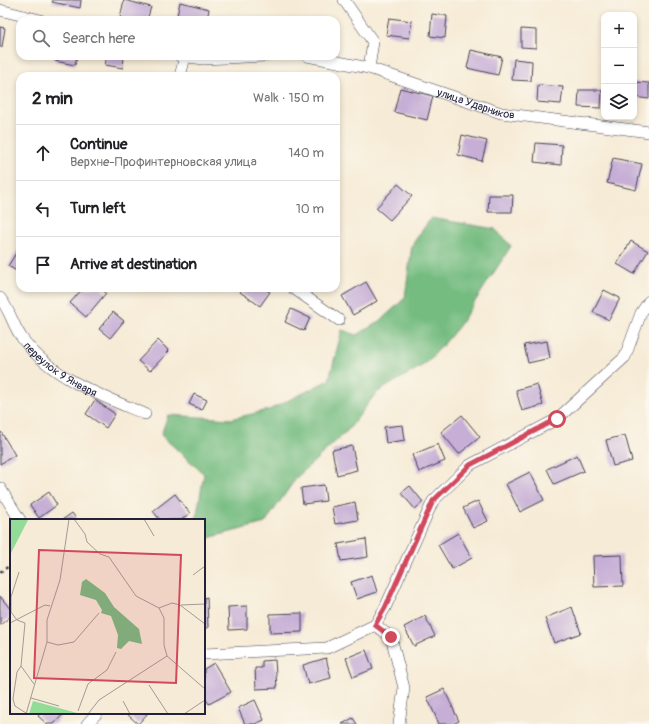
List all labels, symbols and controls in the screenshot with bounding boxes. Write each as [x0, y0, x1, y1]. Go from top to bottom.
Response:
map controls [601, 12, 637, 120]
button: + [601, 12, 637, 48]
search box [16, 16, 340, 60]
icon: search [30, 27, 52, 49]
text: Search here [62, 29, 135, 48]
button: − [601, 48, 637, 84]
button: layers [601, 84, 637, 120]
street label: улица Ударников [435, 85, 516, 121]
text: 2 min [32, 88, 73, 109]
text: Walk · 150 m [253, 90, 324, 106]
text: Continue [70, 135, 128, 154]
icon: ahead [32, 142, 54, 164]
text: 140 m [288, 145, 324, 161]
text: Верхне-Профинтерновская улица [70, 154, 257, 170]
icon: left [32, 198, 54, 220]
text: Turn left [70, 199, 126, 218]
text: 10 m [296, 201, 324, 217]
icon: arrive [32, 254, 54, 276]
text: Arrive at destination [70, 255, 197, 274]
street label: переулок 9 Января [21, 339, 99, 399]
route start [548, 410, 566, 428]
inset map [10, 519, 205, 714]
route end [382, 628, 400, 646]

